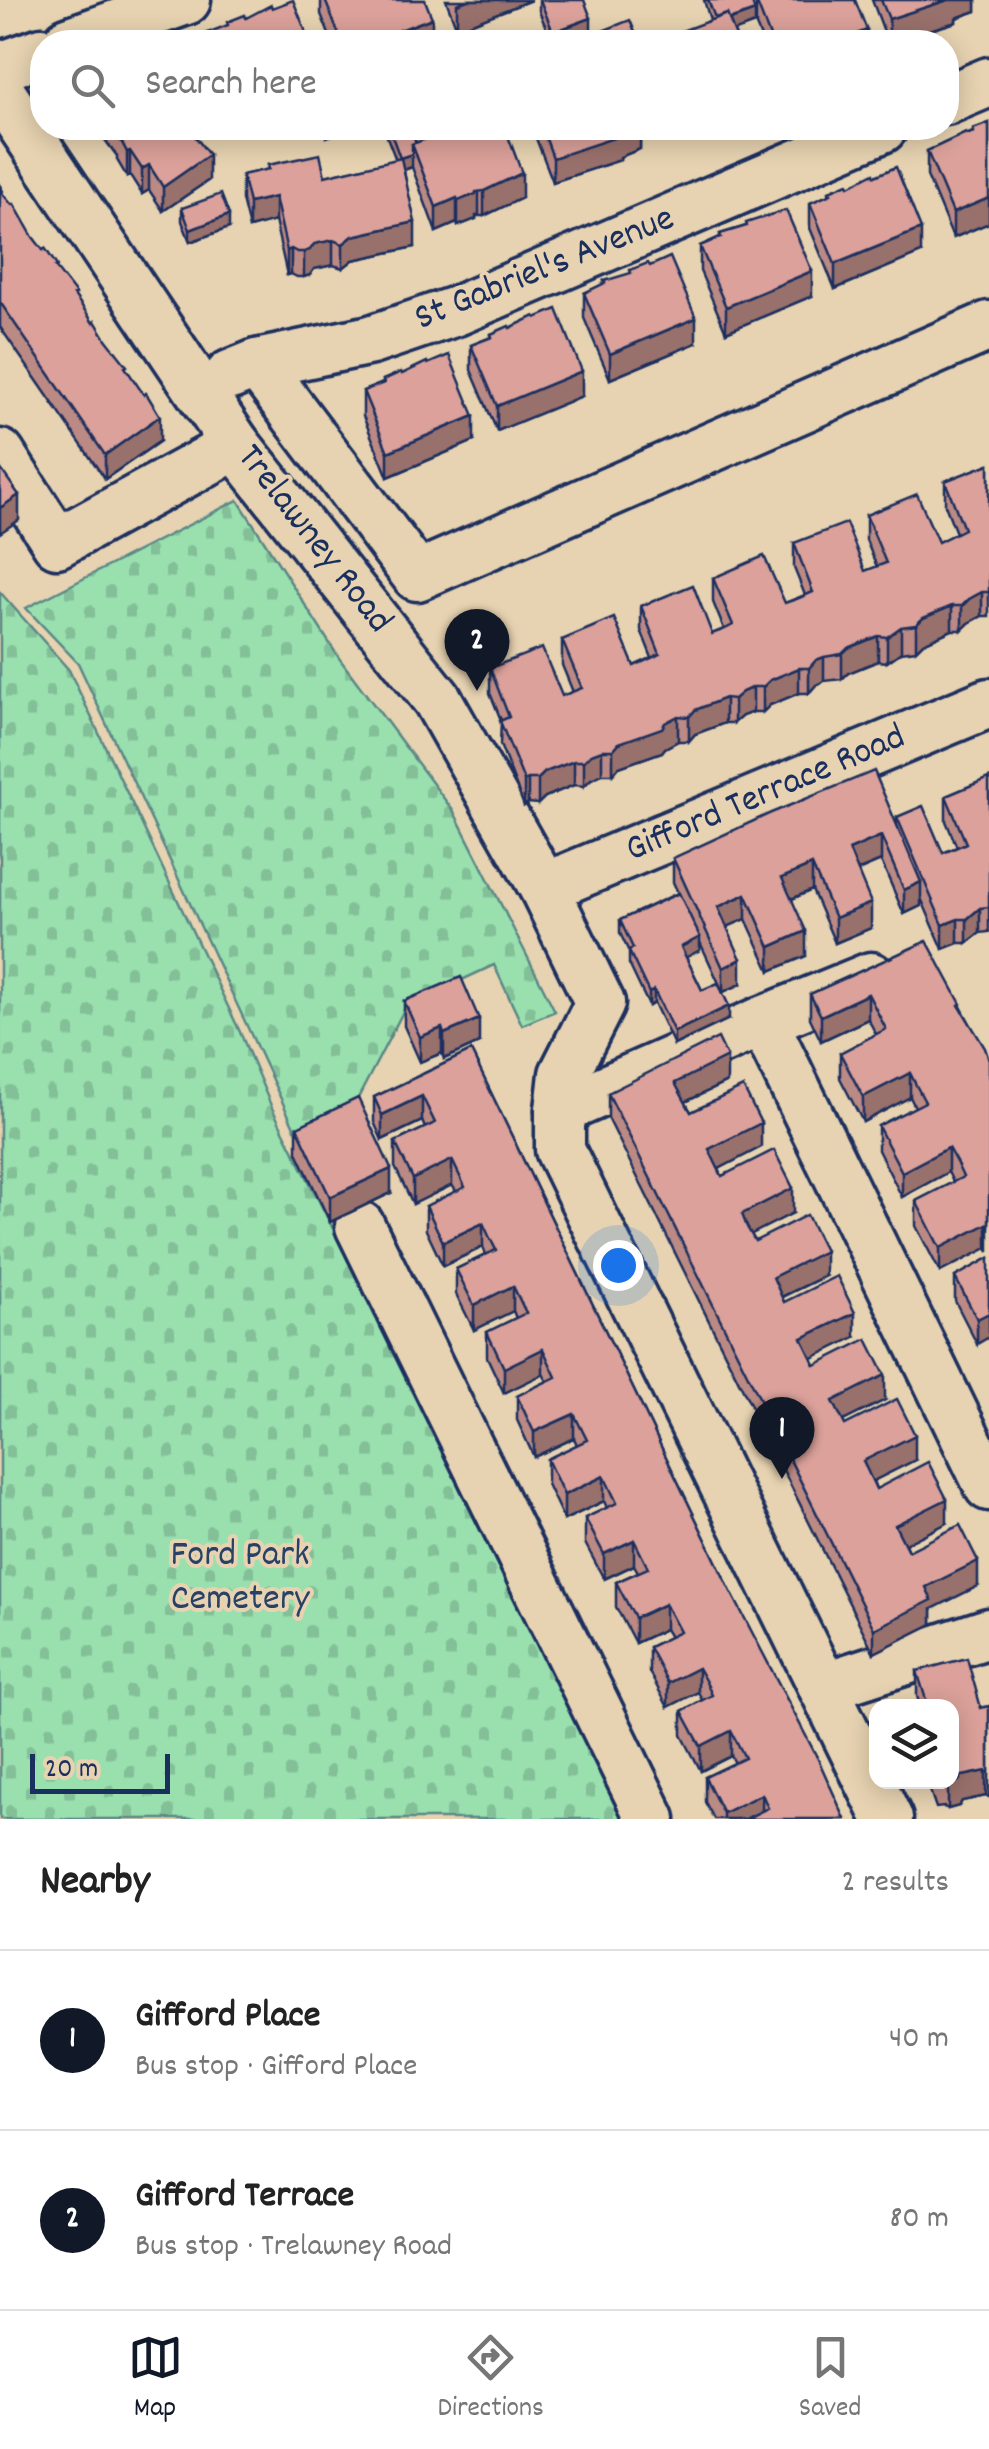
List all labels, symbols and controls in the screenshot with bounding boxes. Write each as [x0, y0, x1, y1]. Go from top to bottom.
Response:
search box [30, 30, 959, 140]
icon: search [65, 58, 120, 113]
text: Search here [145, 58, 317, 113]
street label: St Gabriel's Avenue [407, 193, 683, 347]
street label: Trelawney Road [222, 434, 404, 646]
pin: 2 [444, 608, 510, 691]
street label: Gifford Terrace Road [618, 711, 914, 879]
your location [593, 1240, 644, 1291]
pin: 1 [750, 1396, 814, 1479]
park label: Ford Park Cemetery [170, 1529, 310, 1628]
map controls [869, 1699, 959, 1789]
button: layers [869, 1699, 959, 1789]
scale bar [30, 1749, 170, 1794]
text: 20 m [45, 1751, 98, 1791]
text: Nearby [40, 1854, 150, 1914]
text: 2 results [842, 1861, 949, 1907]
text: Gifford Place [135, 1990, 321, 2045]
text: 1 [69, 2017, 76, 2063]
text: 40 m [889, 2017, 949, 2063]
text: Bus stop · Gifford Place [135, 2045, 417, 2091]
text: Gifford Terrace [135, 2170, 354, 2225]
text: 2 [66, 2197, 79, 2243]
text: 80 m [889, 2197, 949, 2243]
text: Bus stop · Trelawney Road [135, 2225, 452, 2271]
tab: Map [128, 2330, 183, 2430]
tab: Directions [438, 2330, 544, 2430]
tab: Saved [799, 2330, 861, 2430]

